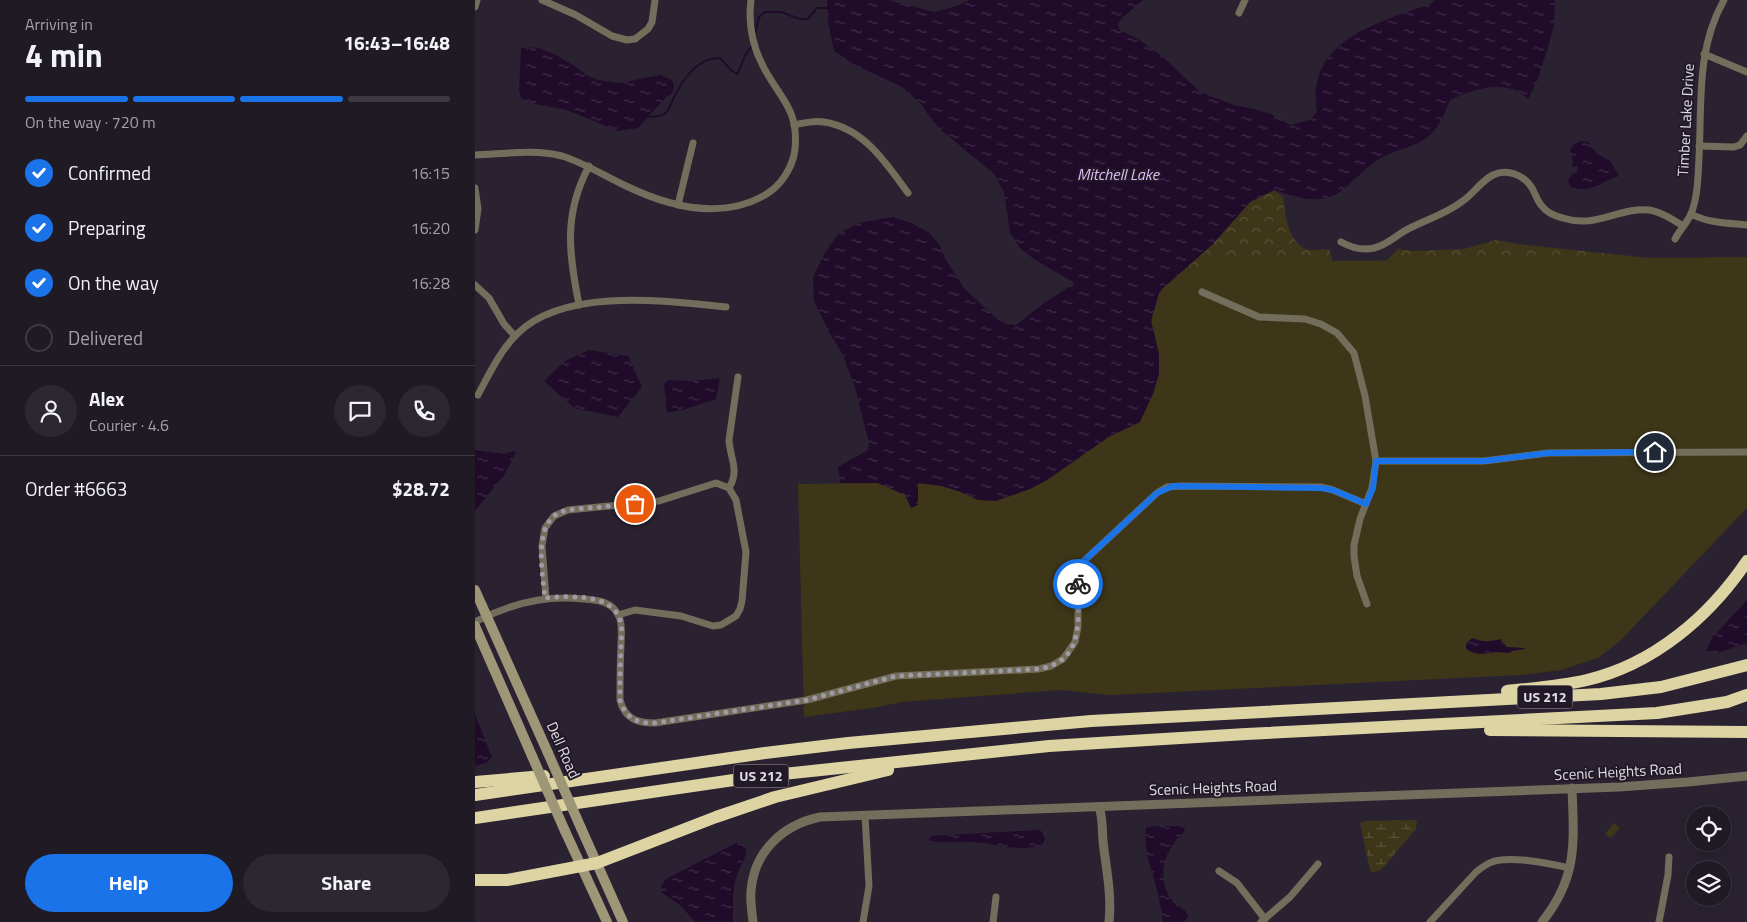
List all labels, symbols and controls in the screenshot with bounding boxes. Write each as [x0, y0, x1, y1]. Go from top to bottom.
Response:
text: Arriving in [25, 12, 93, 36]
text: 16:43–16:48 [343, 28, 450, 57]
text: 4 min [25, 31, 103, 79]
street label: Timber Lake Drive [1671, 63, 1700, 177]
text: On the way · 720 m [25, 110, 156, 134]
text: Confirmed [68, 158, 151, 187]
icon: check [25, 159, 53, 187]
text: 16:15 [411, 161, 450, 185]
water label: Mitchell Lake [1077, 162, 1161, 186]
text: Preparing [68, 213, 145, 242]
icon: check [25, 214, 53, 242]
text: 16:20 [411, 216, 450, 240]
text: On the way [68, 268, 159, 297]
icon: check [25, 269, 53, 297]
text: 16:28 [411, 271, 450, 295]
text: Delivered [68, 323, 143, 352]
text: Alex [89, 384, 124, 413]
button: person [25, 385, 77, 437]
button: chat [334, 385, 386, 437]
button: phone [398, 385, 450, 437]
text: Courier · 4.6 [89, 413, 169, 437]
pin [1634, 431, 1676, 473]
icon: home [1641, 438, 1669, 466]
text: Order #6663 [25, 474, 127, 503]
text: $28.72 [392, 474, 450, 503]
pin [614, 483, 656, 525]
icon: bag [621, 490, 649, 518]
courier [1053, 559, 1103, 609]
icon: bike [1064, 570, 1092, 598]
road number: US 212 [1517, 686, 1573, 709]
street label: Dell Road [541, 718, 586, 782]
street label: Scenic Heights Road [1553, 757, 1682, 786]
road number: US 212 [733, 764, 789, 788]
street label: Scenic Heights Road [1149, 774, 1277, 801]
map controls [1686, 806, 1731, 906]
button: locate [1686, 806, 1731, 851]
button: Help [25, 854, 233, 912]
button: Share [243, 854, 450, 912]
button: layers [1686, 861, 1731, 906]

